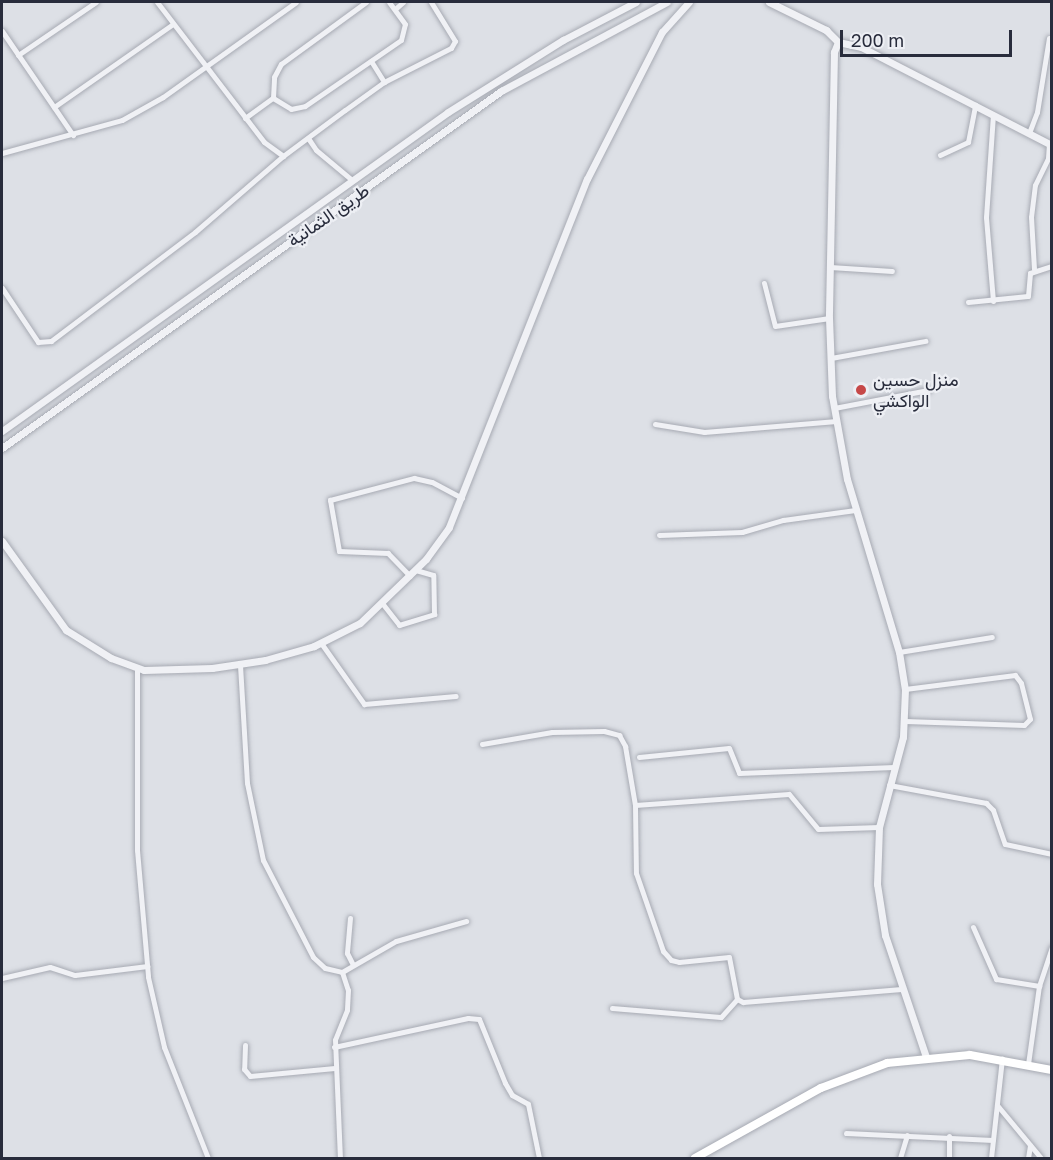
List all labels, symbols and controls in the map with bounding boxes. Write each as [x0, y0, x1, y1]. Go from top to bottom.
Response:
scale bar [843, 18, 1016, 56]
text: 200 m [851, 29, 904, 51]
street label: طريق الثمانية [283, 179, 373, 251]
place label: منزل حسين الواكشي [873, 369, 958, 412]
marker: منزل حسين الواكشي [854, 383, 868, 397]

